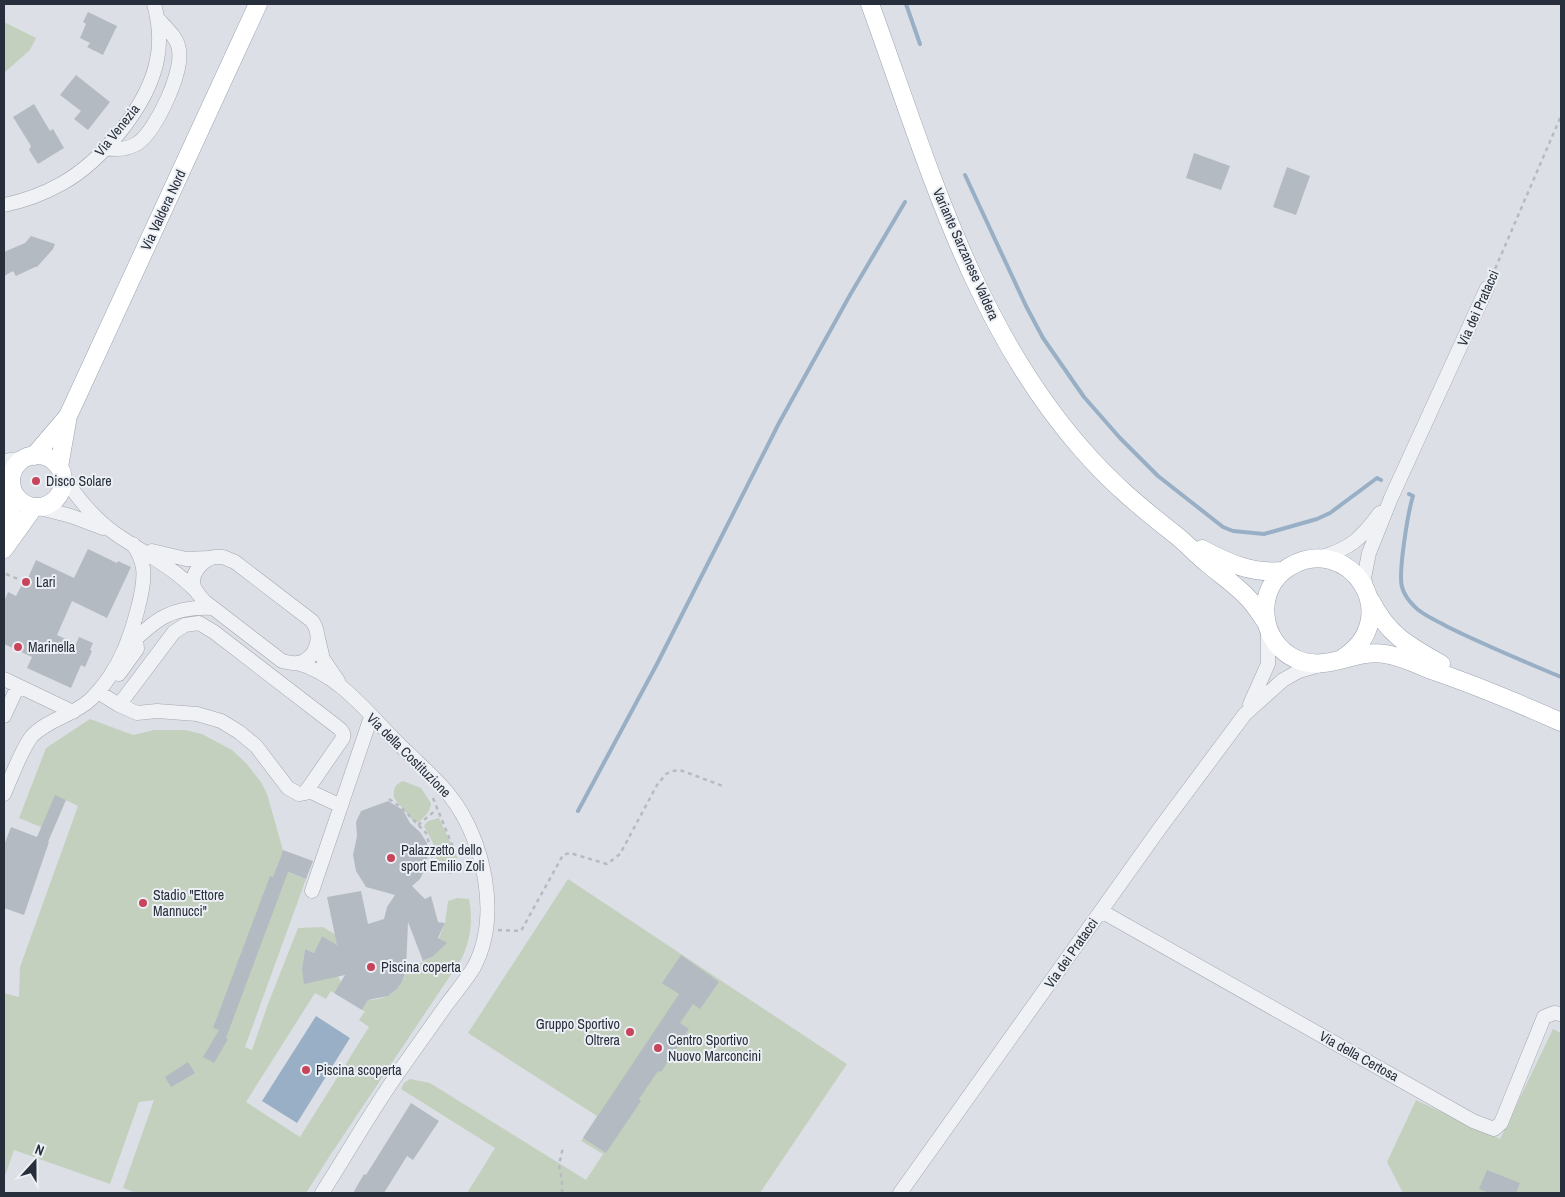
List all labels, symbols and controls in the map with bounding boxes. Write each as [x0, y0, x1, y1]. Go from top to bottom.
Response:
street label: Via Venezia [91, 100, 144, 160]
street label: Via Valdera Nord [136, 167, 190, 253]
street label: Variante Sarzanese Valdera [929, 185, 1003, 323]
street label: Via dei Pratacci [1453, 267, 1503, 349]
place label: Disco Solare [46, 472, 112, 490]
marker: Disco Solare [30, 475, 42, 487]
place label: Lari [36, 573, 56, 591]
marker: Lari [20, 576, 32, 588]
place label: Marinella [28, 638, 76, 656]
marker: Marinella [12, 641, 24, 653]
street label: Via della Costituzione [363, 709, 455, 801]
place label: Palazzetto dello sport Emilio Zoli [401, 841, 485, 875]
marker: Palazzetto dello sport Emilio Zoli [385, 852, 397, 864]
place label: Stadio "Ettore Mannucci" [153, 886, 224, 920]
marker: Stadio "Ettore Mannucci" [137, 897, 149, 909]
street label: Via dei Pratacci [1040, 914, 1102, 992]
place label: Piscina coperta [381, 958, 461, 976]
marker: Piscina coperta [365, 961, 377, 973]
place label: Gruppo Sportivo Oltrera [536, 1015, 621, 1049]
marker: Gruppo Sportivo Oltrera [624, 1026, 636, 1038]
street label: Via della Certosa [1316, 1027, 1402, 1085]
place label: Centro Sportivo Nuovo Marconcini [668, 1031, 761, 1065]
marker: Centro Sportivo Nuovo Marconcini [652, 1042, 664, 1054]
place label: Piscina scoperta [316, 1061, 402, 1079]
marker: Piscina scoperta [300, 1064, 312, 1076]
north arrow [10, 1137, 60, 1187]
text: N [33, 1140, 47, 1160]

